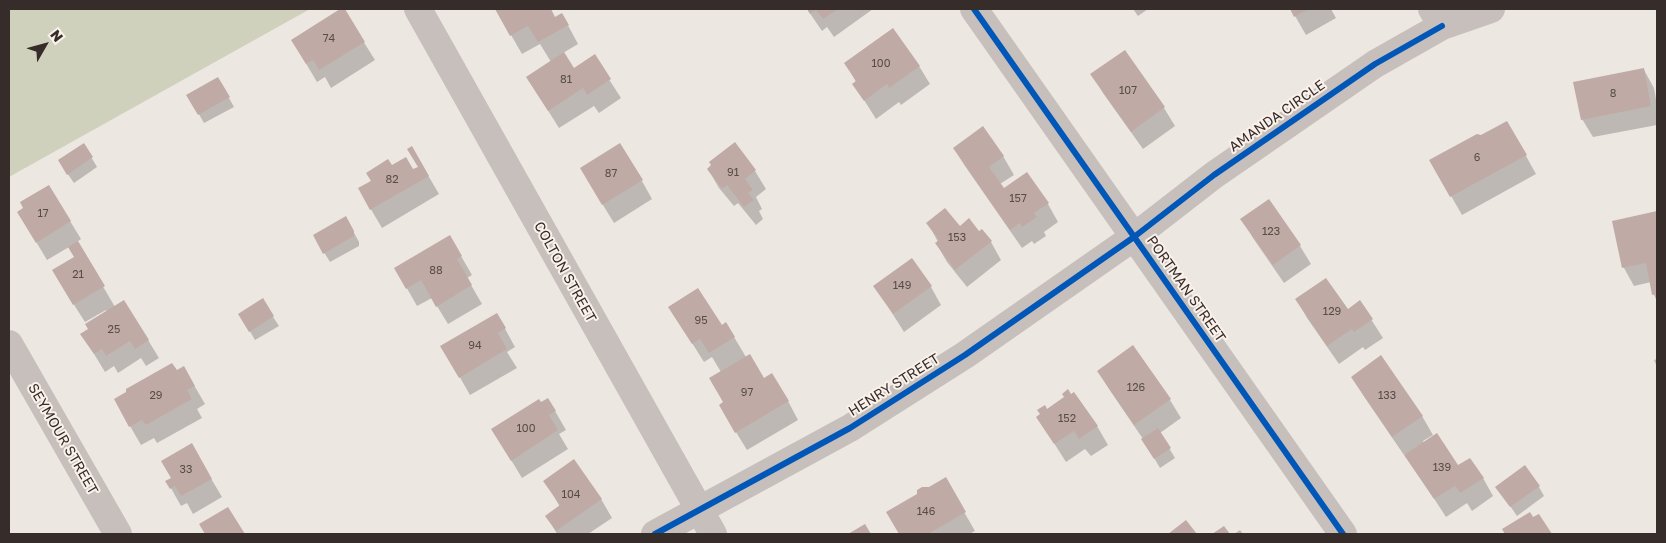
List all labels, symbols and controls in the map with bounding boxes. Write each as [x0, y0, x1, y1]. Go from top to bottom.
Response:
north arrow [20, 20, 70, 70]
text: N [47, 26, 67, 45]
house number: 74 [323, 32, 335, 46]
house number: 100 [872, 57, 890, 71]
house number: 81 [560, 73, 572, 87]
street label: AMANDA CIRCLE [1226, 77, 1328, 155]
house number: 107 [1119, 84, 1137, 98]
house number: 8 [1610, 87, 1616, 101]
house number: 6 [1474, 151, 1480, 165]
house number: 91 [727, 166, 739, 180]
house number: 87 [605, 167, 617, 181]
house number: 82 [385, 173, 399, 187]
house number: 157 [1009, 192, 1027, 206]
house number: 17 [37, 207, 49, 221]
street label: COLTON STREET [530, 219, 600, 325]
house number: 123 [1262, 225, 1280, 239]
house number: 153 [948, 231, 966, 245]
street label: PORTMAN STREET [1143, 233, 1229, 345]
house number: 88 [429, 264, 443, 278]
house number: 21 [72, 268, 84, 282]
house number: 149 [893, 279, 911, 293]
house number: 129 [1323, 305, 1341, 319]
house number: 95 [694, 314, 708, 328]
house number: 25 [108, 323, 120, 337]
house number: 94 [468, 339, 482, 353]
street label: HENRY STREET [845, 350, 943, 420]
street label: SEYMOUR STREET [24, 381, 102, 497]
house number: 126 [1127, 381, 1145, 395]
house number: 97 [741, 386, 753, 400]
house number: 29 [149, 389, 163, 403]
house number: 133 [1378, 389, 1396, 403]
house number: 152 [1058, 412, 1076, 426]
house number: 100 [517, 422, 535, 436]
house number: 139 [1433, 461, 1451, 475]
house number: 33 [180, 463, 192, 477]
house number: 104 [562, 488, 580, 502]
house number: 146 [917, 505, 935, 519]

